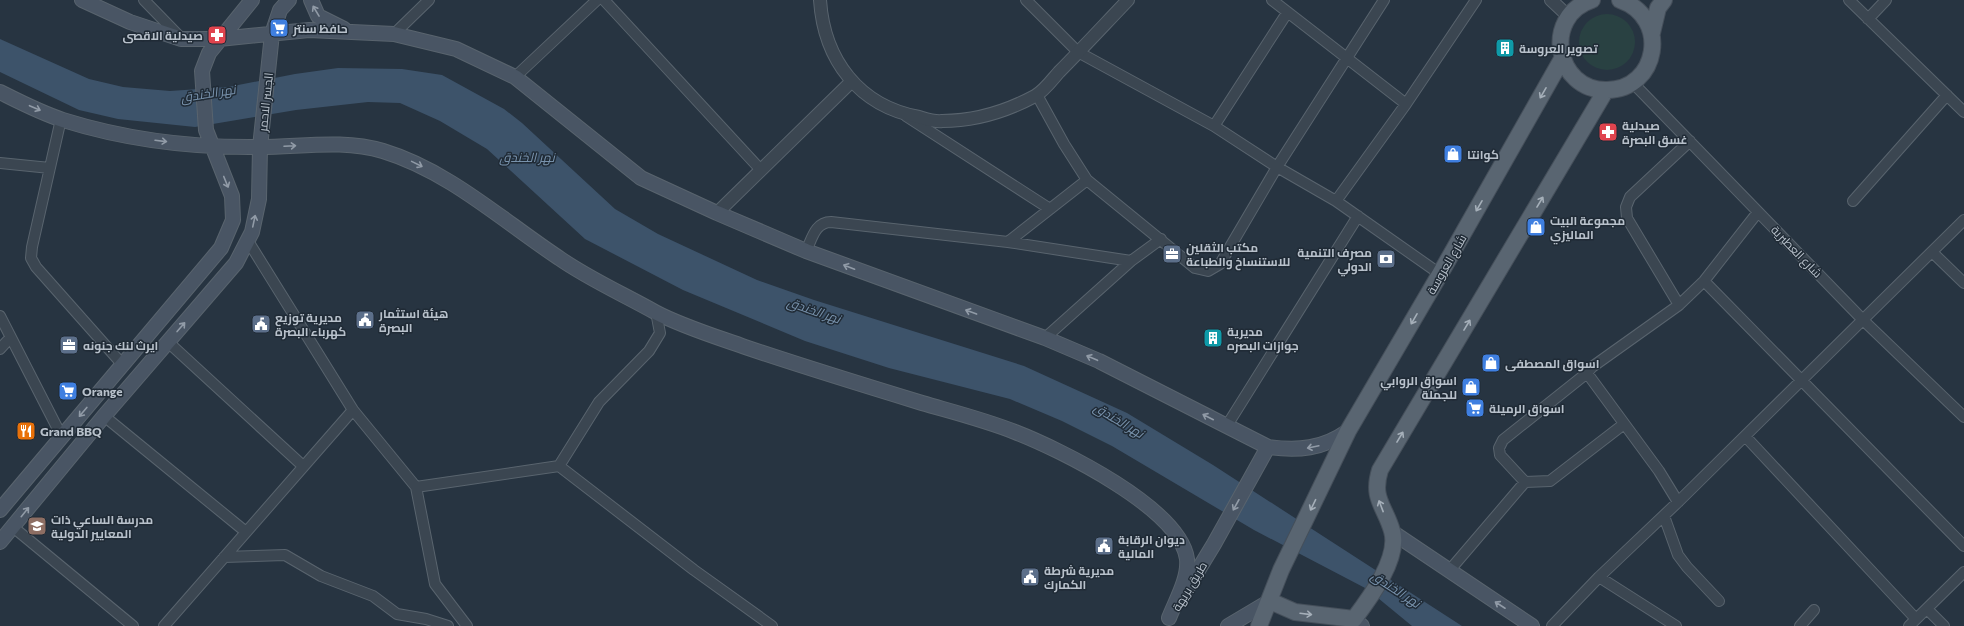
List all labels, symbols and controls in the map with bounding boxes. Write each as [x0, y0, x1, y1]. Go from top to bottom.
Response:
one-way arrow [311, 6, 320, 17]
supermarket icon: حافظ سنتر [268, 17, 290, 39]
place label: حافظ سنتر [292, 21, 348, 37]
pharmacy icon: صيدلية الاقصى [206, 24, 228, 46]
place label: صيدلية الاقصى [122, 28, 203, 44]
building icon: تصوير العروسة [1494, 37, 1516, 59]
place label: تصوير العروسة [1519, 41, 1598, 57]
street label: الجسر الاحمر [255, 72, 276, 133]
water label: نهر الخندق [179, 81, 238, 106]
one-way arrow [1539, 87, 1547, 99]
one-way arrow [29, 105, 41, 112]
place label: صيدلية غسق البصرة [1622, 118, 1688, 148]
pharmacy icon: صيدلية غسق البصرة [1597, 121, 1619, 143]
one-way arrow [154, 138, 167, 145]
one-way arrow [283, 142, 296, 149]
shop icon: كوانتا [1442, 143, 1464, 165]
place label: كوانتا [1467, 147, 1499, 163]
water label: نهر الخندق [499, 149, 556, 166]
one-way arrow [411, 161, 423, 168]
one-way arrow [223, 175, 231, 187]
one-way arrow [1537, 196, 1545, 208]
one-way arrow [1474, 200, 1482, 212]
place label: مجموعة البيت الماليزي [1550, 213, 1625, 245]
one-way arrow [250, 215, 258, 228]
shop icon: مجموعة البيت الماليزي [1525, 216, 1547, 238]
street label: شارع العطيرية [1767, 222, 1825, 281]
street label: شارع العروسة [1423, 232, 1471, 297]
place label: مكتب الثقلين للاستنساخ والطباعة [1186, 240, 1290, 271]
office icon: مكتب الثقلين للاستنساخ والطباعة [1161, 243, 1183, 265]
place label: مصرف التنمية الدولي [1297, 245, 1372, 277]
bank icon: مصرف التنمية الدولي [1375, 248, 1397, 270]
one-way arrow [843, 263, 855, 271]
water label: نهر الخندق [785, 293, 844, 328]
place label: هيئة استثمار البصرة [378, 306, 448, 336]
one-way arrow [965, 307, 977, 315]
public building icon: هيئة استثمار البصرة [354, 309, 376, 331]
place label: مديرية توزيع كهرباء البصرة [275, 310, 346, 340]
public building icon: مديرية توزيع كهرباء البصرة [250, 313, 272, 335]
one-way arrow [1409, 313, 1417, 325]
one-way arrow [1463, 319, 1471, 331]
one-way arrow [177, 322, 186, 332]
place label: مديرية جوازات البصره [1227, 324, 1299, 354]
building icon: مديرية جوازات البصره [1202, 327, 1224, 349]
office icon: ايرث لنك جنونه [58, 334, 80, 356]
place label: ايرث لنك جنونه [83, 338, 158, 354]
shop icon: اسواق المصطفى [1480, 352, 1502, 374]
one-way arrow [1086, 354, 1098, 362]
place label: اسواق المصطفى [1505, 356, 1599, 372]
place label: اسواق الروابي للجملة [1380, 373, 1457, 402]
shop icon: اسواق الروابي للجملة [1460, 376, 1482, 398]
supermarket icon: Orange [57, 380, 79, 402]
place label: Orange [82, 384, 123, 398]
supermarket icon: اسواق الرميلة [1464, 397, 1486, 419]
water label: نهر الخندق [1091, 399, 1148, 443]
place label: اسواق الرميلة [1489, 401, 1565, 417]
one-way arrow [78, 406, 87, 417]
one-way arrow [1202, 413, 1214, 421]
restaurant icon: Grand BBQ [15, 420, 37, 442]
place label: Grand BBQ [40, 424, 102, 438]
one-way arrow [1397, 431, 1405, 443]
one-way arrow [1307, 443, 1320, 451]
one-way arrow [1231, 499, 1239, 511]
one-way arrow [1309, 499, 1316, 511]
one-way arrow [1377, 501, 1385, 513]
one-way arrow [20, 507, 29, 517]
place label: مدرسة الساعي ذات المعايير الدولية [51, 512, 153, 542]
school or university icon: مدرسة الساعي ذات المعايير الدولية [26, 515, 48, 537]
place label: ديوان الرقابة المالية [1118, 532, 1185, 561]
public building icon: ديوان الرقابة المالية [1093, 535, 1115, 557]
street label: طريق بريهة [1169, 559, 1210, 614]
place label: مديرية شرطة الكمارك [1044, 563, 1114, 593]
public building icon: مديرية شرطة الكمارك [1019, 566, 1041, 588]
water label: نهر الخندق [1368, 567, 1425, 612]
one-way arrow [1494, 600, 1506, 608]
one-way arrow [1299, 610, 1312, 618]

